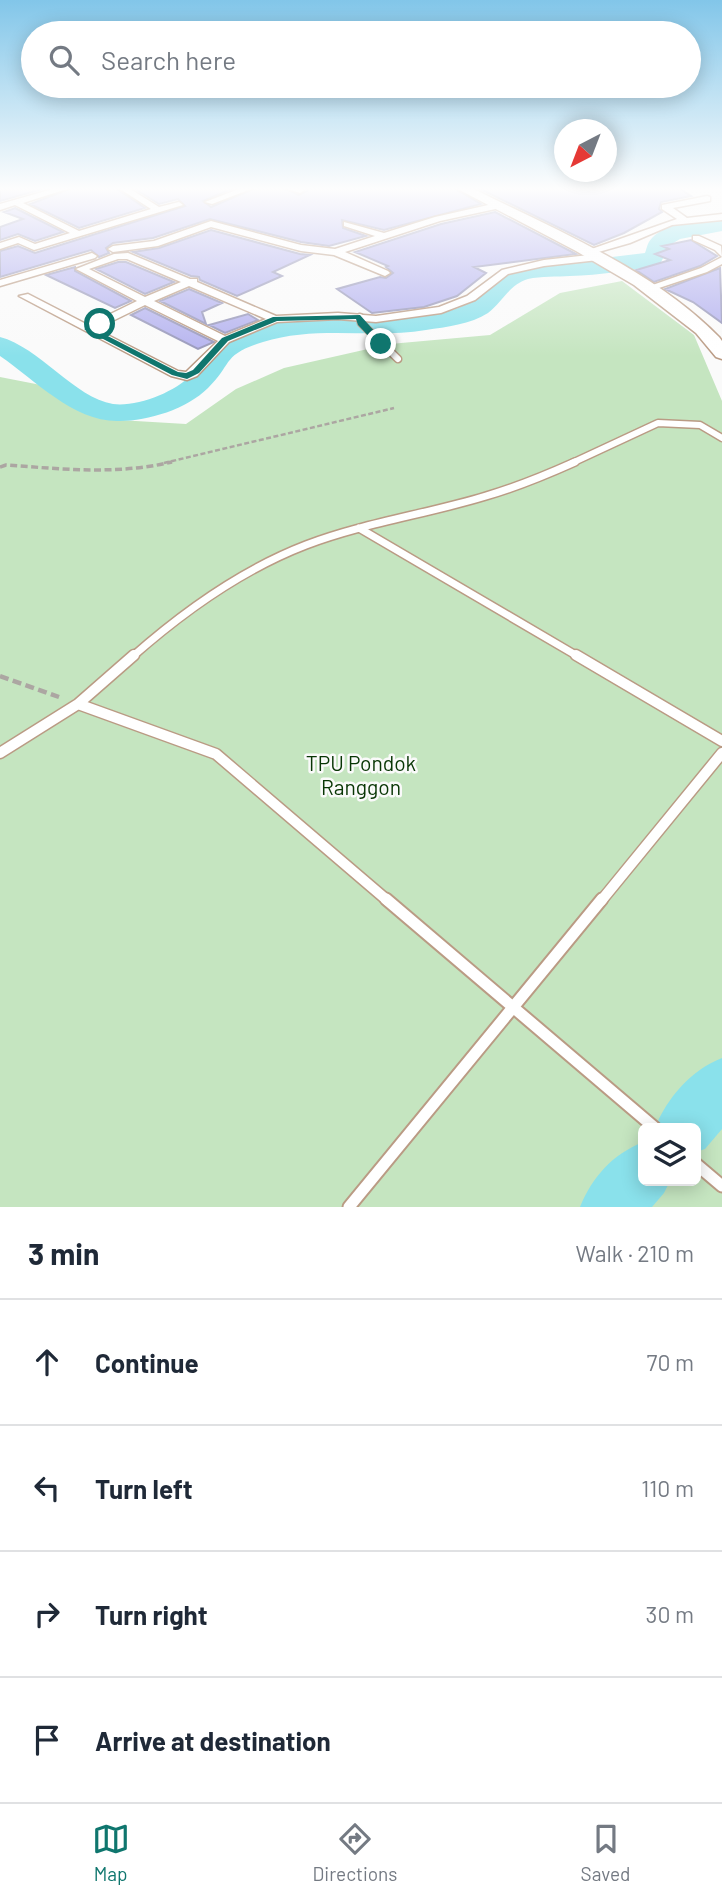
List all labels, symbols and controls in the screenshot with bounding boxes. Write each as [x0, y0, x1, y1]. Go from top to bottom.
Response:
search box [21, 21, 701, 98]
icon: search [45, 41, 83, 79]
text: Search here [101, 44, 236, 75]
north arrow [554, 119, 617, 182]
route start [84, 308, 115, 339]
route end [365, 328, 396, 359]
park label: TPU Pondok Ranggon [306, 750, 416, 799]
map controls [638, 1123, 701, 1186]
button: layers [638, 1123, 701, 1186]
text: 3 min [28, 1235, 99, 1271]
text: Walk · 210 m [576, 1239, 694, 1267]
icon: ahead [28, 1343, 66, 1381]
text: Continue [95, 1347, 199, 1378]
text: 70 m [647, 1348, 694, 1376]
icon: left [28, 1469, 66, 1507]
text: Turn left [95, 1473, 193, 1504]
text: 110 m [641, 1474, 694, 1502]
icon: right [28, 1595, 66, 1633]
text: Turn right [95, 1599, 208, 1630]
text: 30 m [646, 1600, 694, 1628]
icon: arrive [28, 1721, 66, 1759]
text: Arrive at destination [95, 1725, 331, 1756]
tab: Map [92, 1820, 130, 1885]
tab: Directions [313, 1820, 398, 1885]
tab: Saved [581, 1820, 630, 1885]

